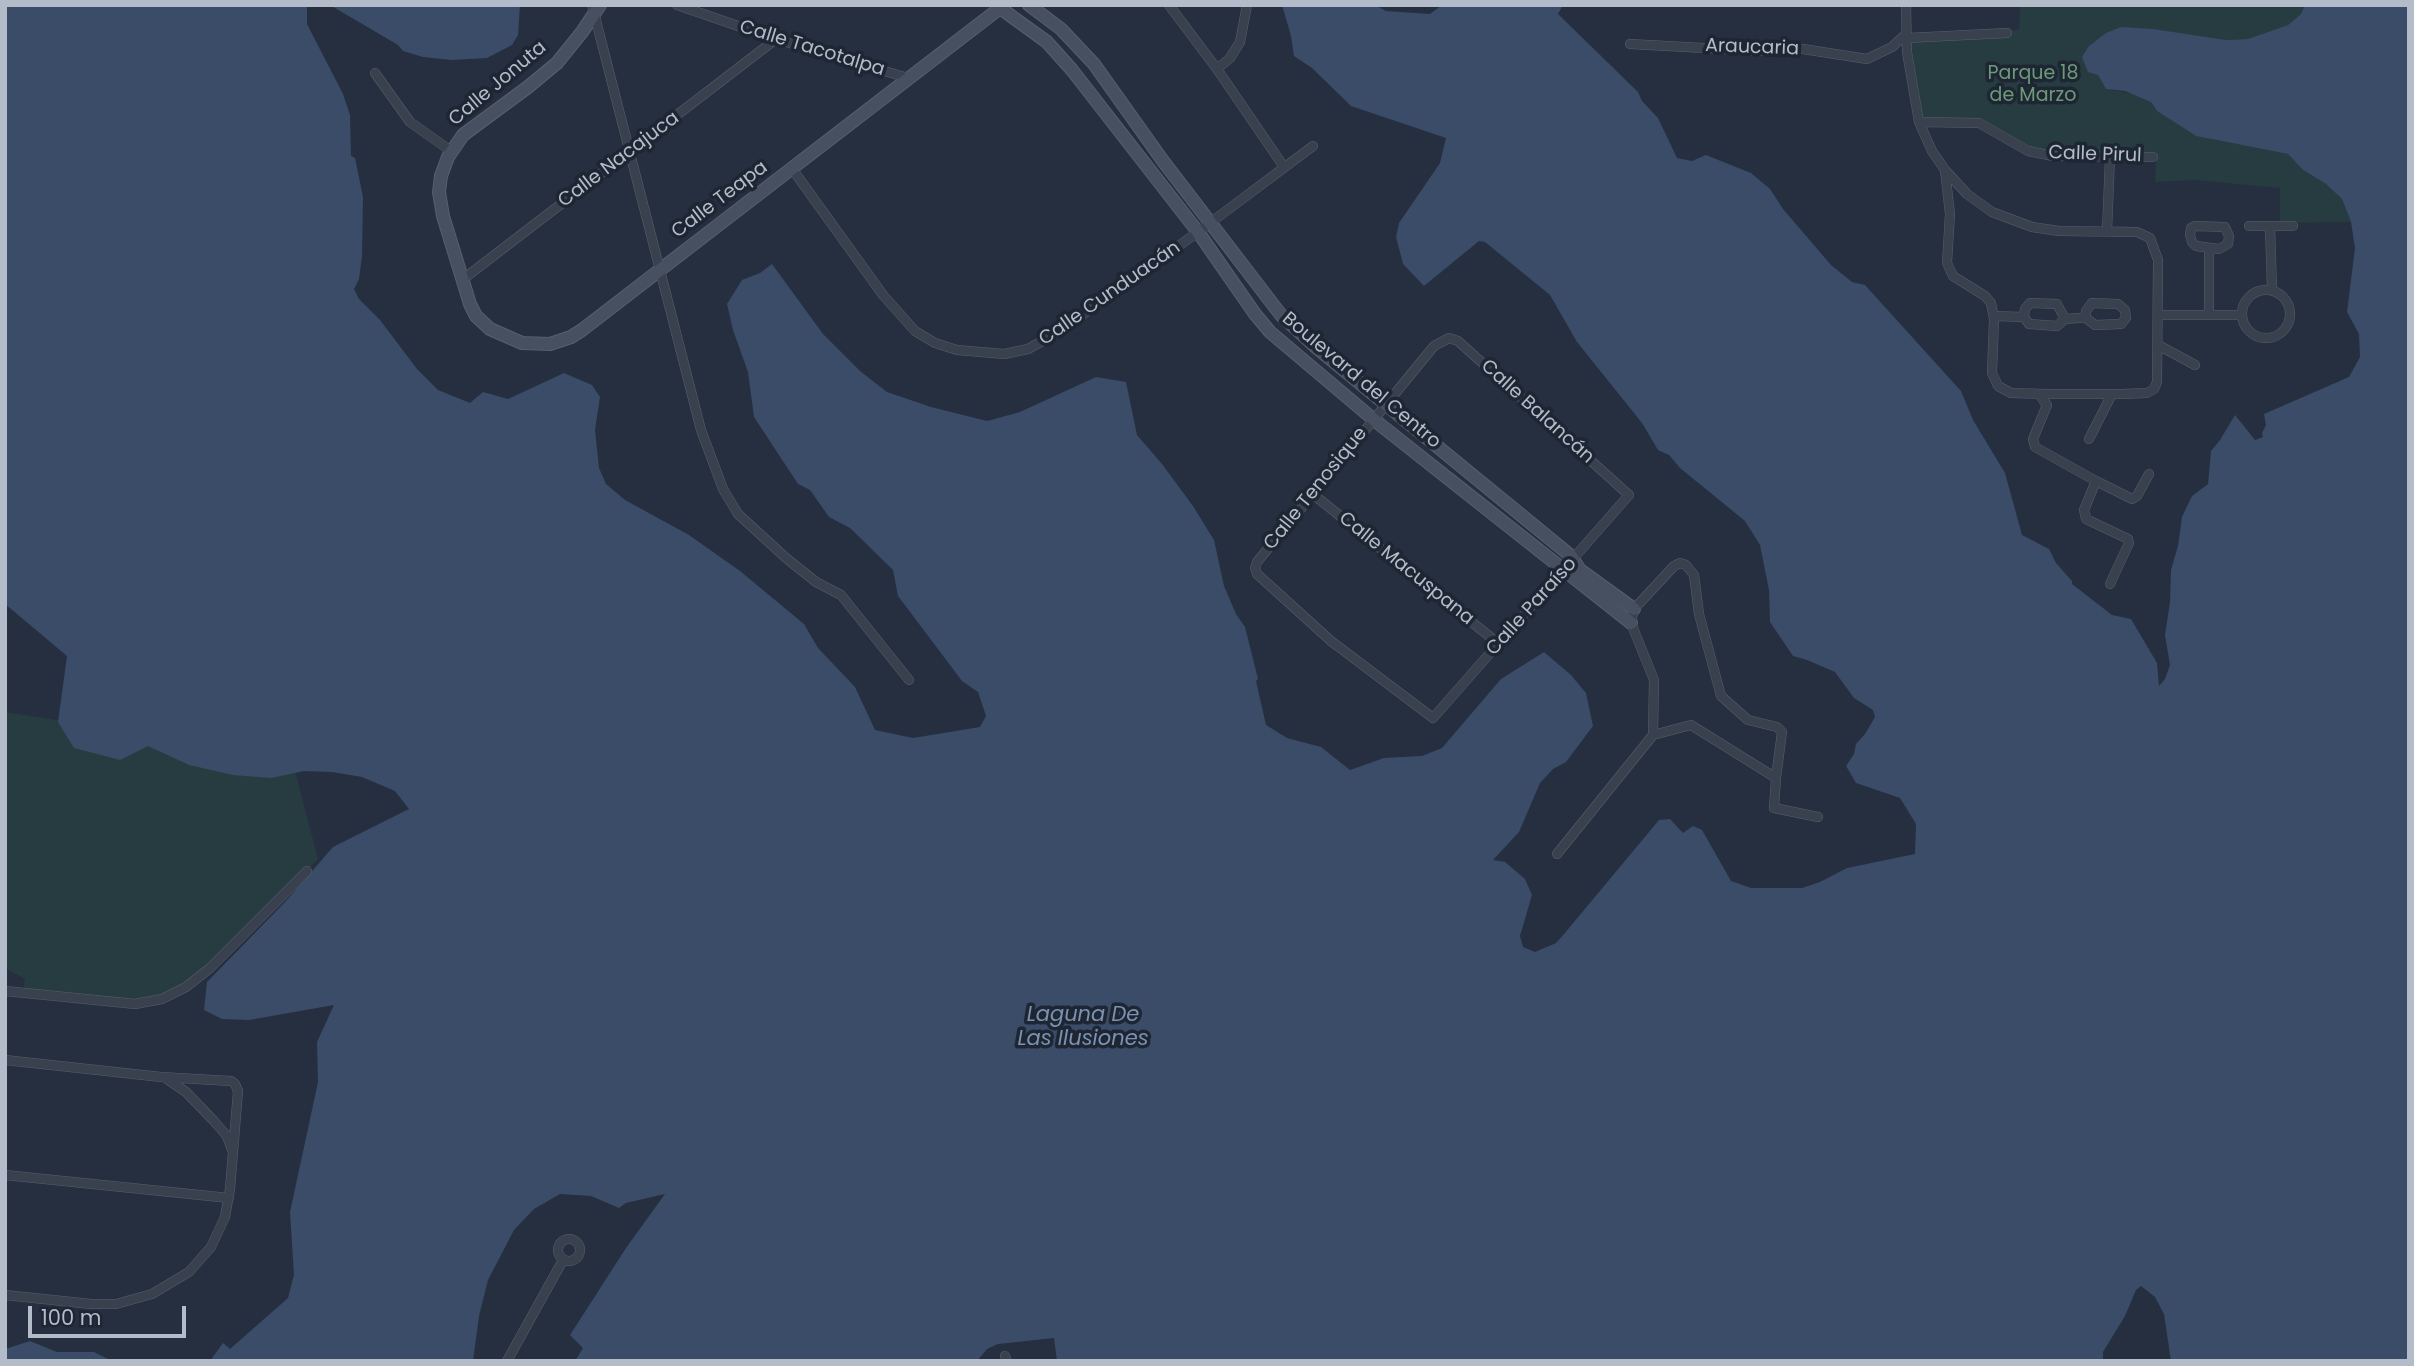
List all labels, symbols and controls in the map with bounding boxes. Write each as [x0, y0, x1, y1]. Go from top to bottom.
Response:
street label: Calle Tacotalpa [737, 16, 887, 82]
street label: Araucaria [1705, 35, 1799, 61]
street label: Calle Jonuta [445, 37, 551, 131]
park label: Parque 18 de Marzo [1988, 63, 2078, 107]
street label: Calle Nacajuca [554, 107, 684, 213]
street label: Calle Pirul [2048, 142, 2142, 168]
street label: Calle Teapa [667, 157, 773, 243]
street label: Calle Cunduacán [1035, 237, 1185, 351]
street label: Boulevard del Centro [1277, 308, 1445, 454]
street label: Calle Balancán [1476, 355, 1598, 469]
street label: Calle Tenosique [1259, 423, 1373, 555]
street label: Calle Macuspana [1334, 508, 1478, 630]
street label: Calle Paraíso [1482, 553, 1582, 661]
water label: Laguna De Las Ilusiones [1017, 1003, 1149, 1053]
scale bar [32, 1292, 189, 1336]
text: 100 m [41, 1303, 101, 1332]

